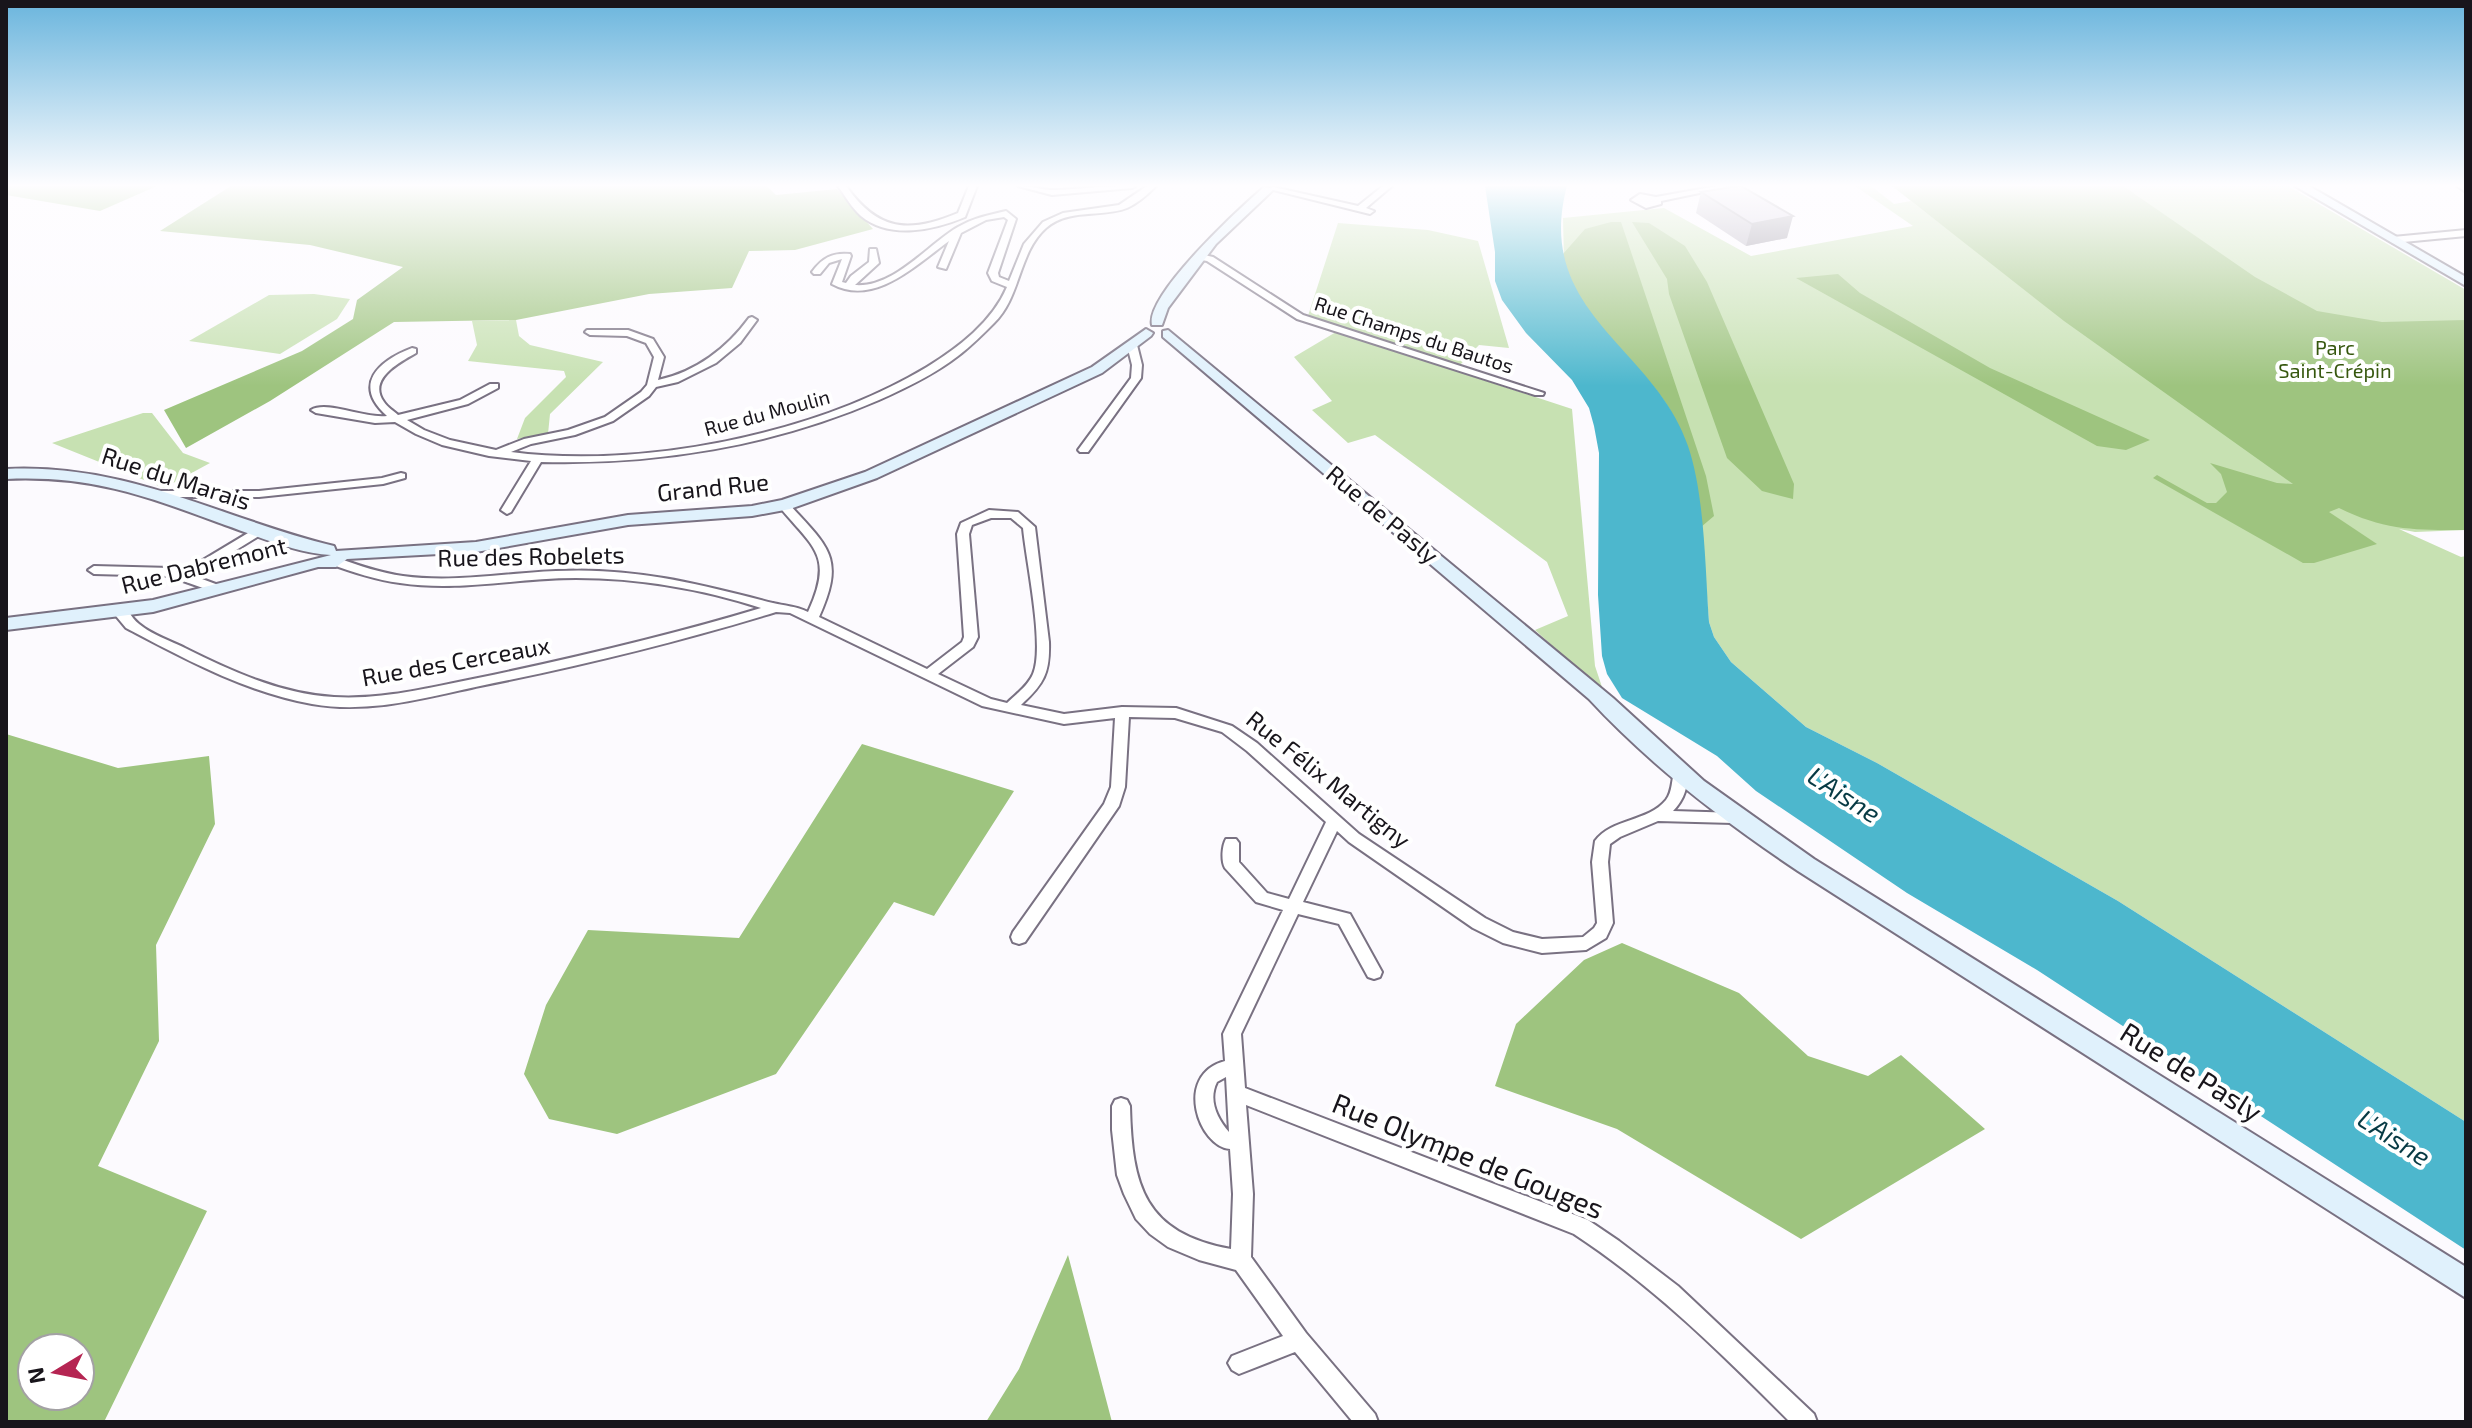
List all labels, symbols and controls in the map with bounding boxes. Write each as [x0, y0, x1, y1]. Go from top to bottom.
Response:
street label: Rue Champs du Bautos [1312, 291, 1517, 378]
park label: Parc Saint-Crépin [2278, 335, 2392, 382]
street label: Rue du Moulin [701, 384, 832, 440]
street label: Rue du Marais [98, 440, 255, 515]
street label: Rue de Pasly [1321, 459, 1445, 569]
street label: Grand Rue [655, 466, 770, 507]
street label: Rue Dabremont [118, 530, 289, 599]
street label: Rue des Robelets [437, 539, 625, 572]
street label: Rue des Cerceaux [359, 630, 553, 691]
street label: Rue Félix Martigny [1241, 704, 1417, 854]
water label: L'Aisne [1803, 759, 1887, 829]
street label: Rue de Pasly [2115, 1014, 2269, 1128]
street label: Rue Olympe de Gouges [1328, 1085, 1609, 1225]
water label: L'Aisne [2353, 1102, 2437, 1172]
north arrow [16, 1332, 96, 1412]
text: N [21, 1366, 50, 1386]

